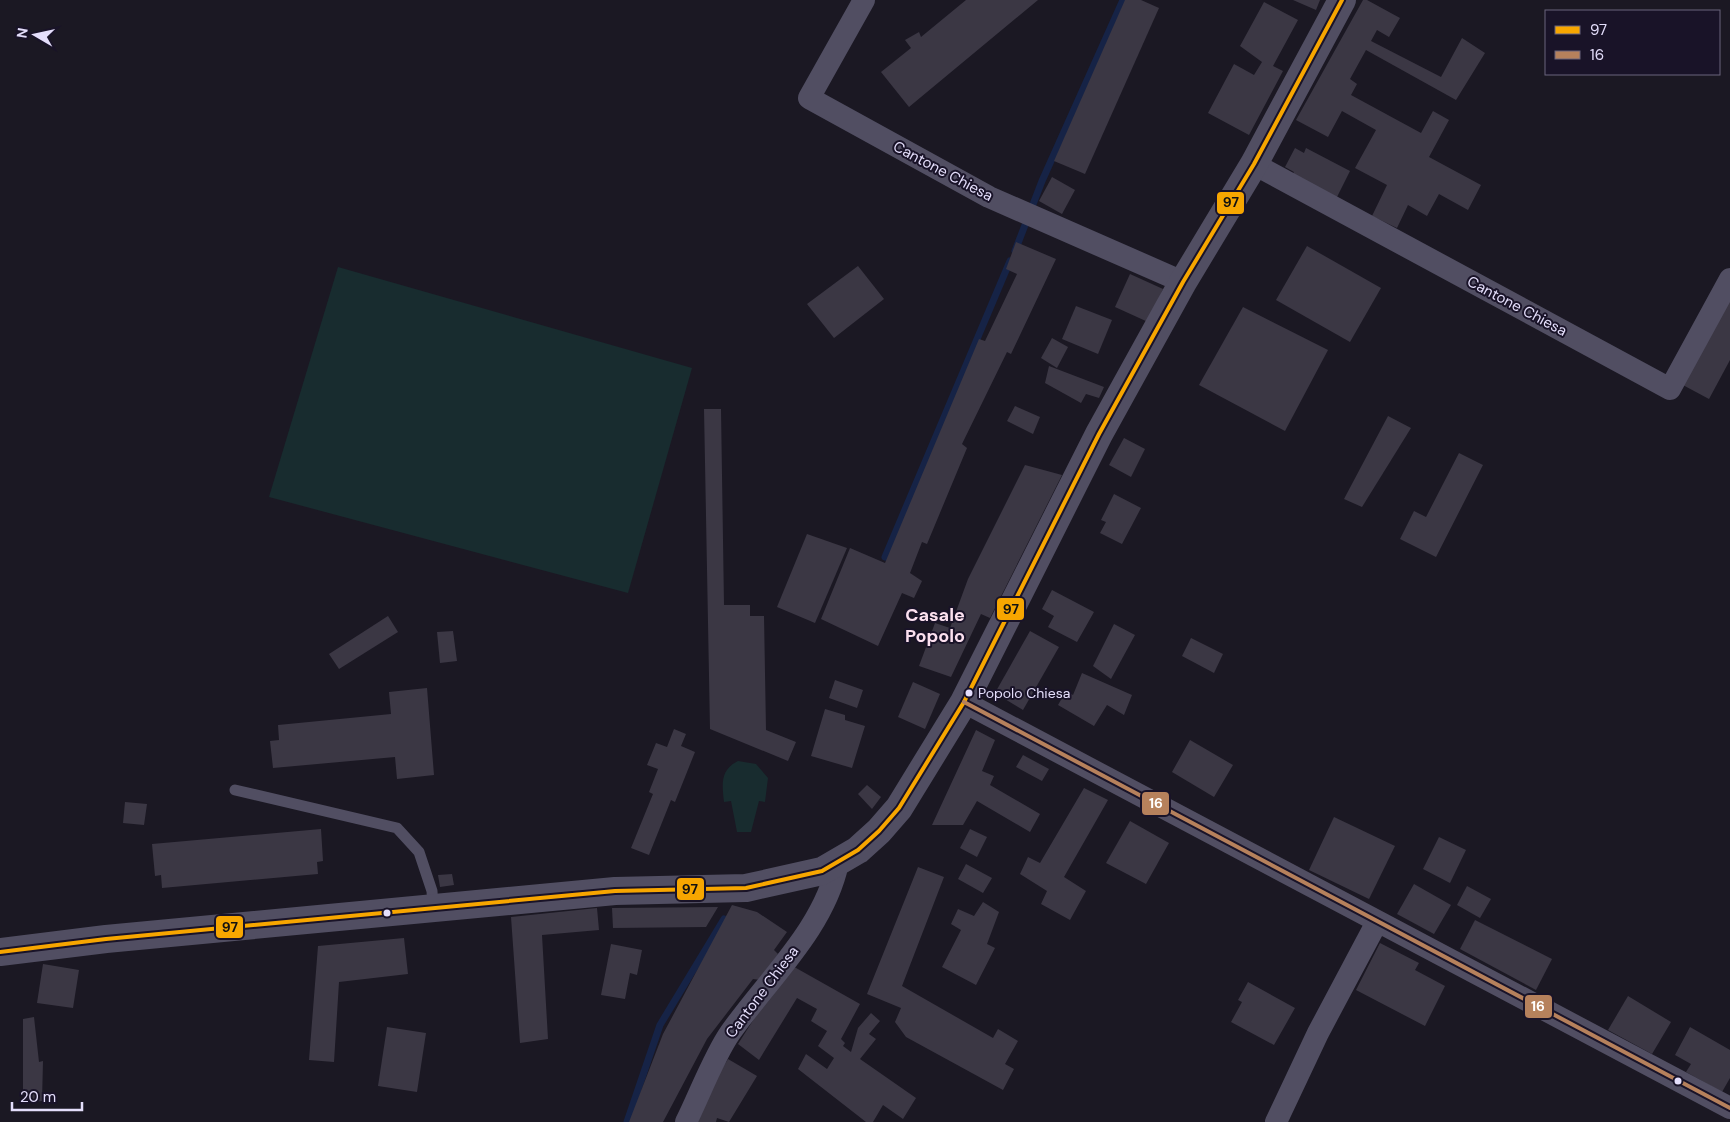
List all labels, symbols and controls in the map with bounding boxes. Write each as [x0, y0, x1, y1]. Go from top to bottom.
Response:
north arrow [10, 10, 60, 60]
legend [1545, 10, 1720, 75]
text: 97 [1590, 20, 1607, 40]
text: N [12, 27, 32, 39]
text: 16 [1590, 45, 1604, 65]
street label: Cantone Chiesa [890, 136, 996, 206]
line badge: 97 [1216, 191, 1245, 215]
text: 97 [1223, 193, 1240, 211]
street label: Cantone Chiesa [1464, 271, 1570, 341]
line badge: 97 [996, 597, 1025, 621]
text: 97 [1003, 600, 1020, 618]
district label: Casale Popolo [905, 603, 965, 648]
place label: Popolo Chiesa [978, 684, 1070, 702]
marker: Popolo Chiesa [964, 688, 974, 698]
line badge: 16 [1141, 791, 1170, 816]
text: 16 [1149, 794, 1163, 812]
line badge: 97 [676, 877, 705, 901]
text: 97 [682, 880, 699, 898]
unlabelled marker [382, 908, 392, 918]
line badge: 97 [215, 915, 244, 939]
text: 97 [222, 918, 239, 936]
street label: Cantone Chiesa [721, 942, 803, 1042]
line badge: 16 [1524, 994, 1553, 1019]
text: 16 [1531, 997, 1545, 1015]
unlabelled marker [1673, 1076, 1683, 1086]
scale bar [12, 1080, 82, 1112]
text: 20 m [20, 1087, 56, 1107]

